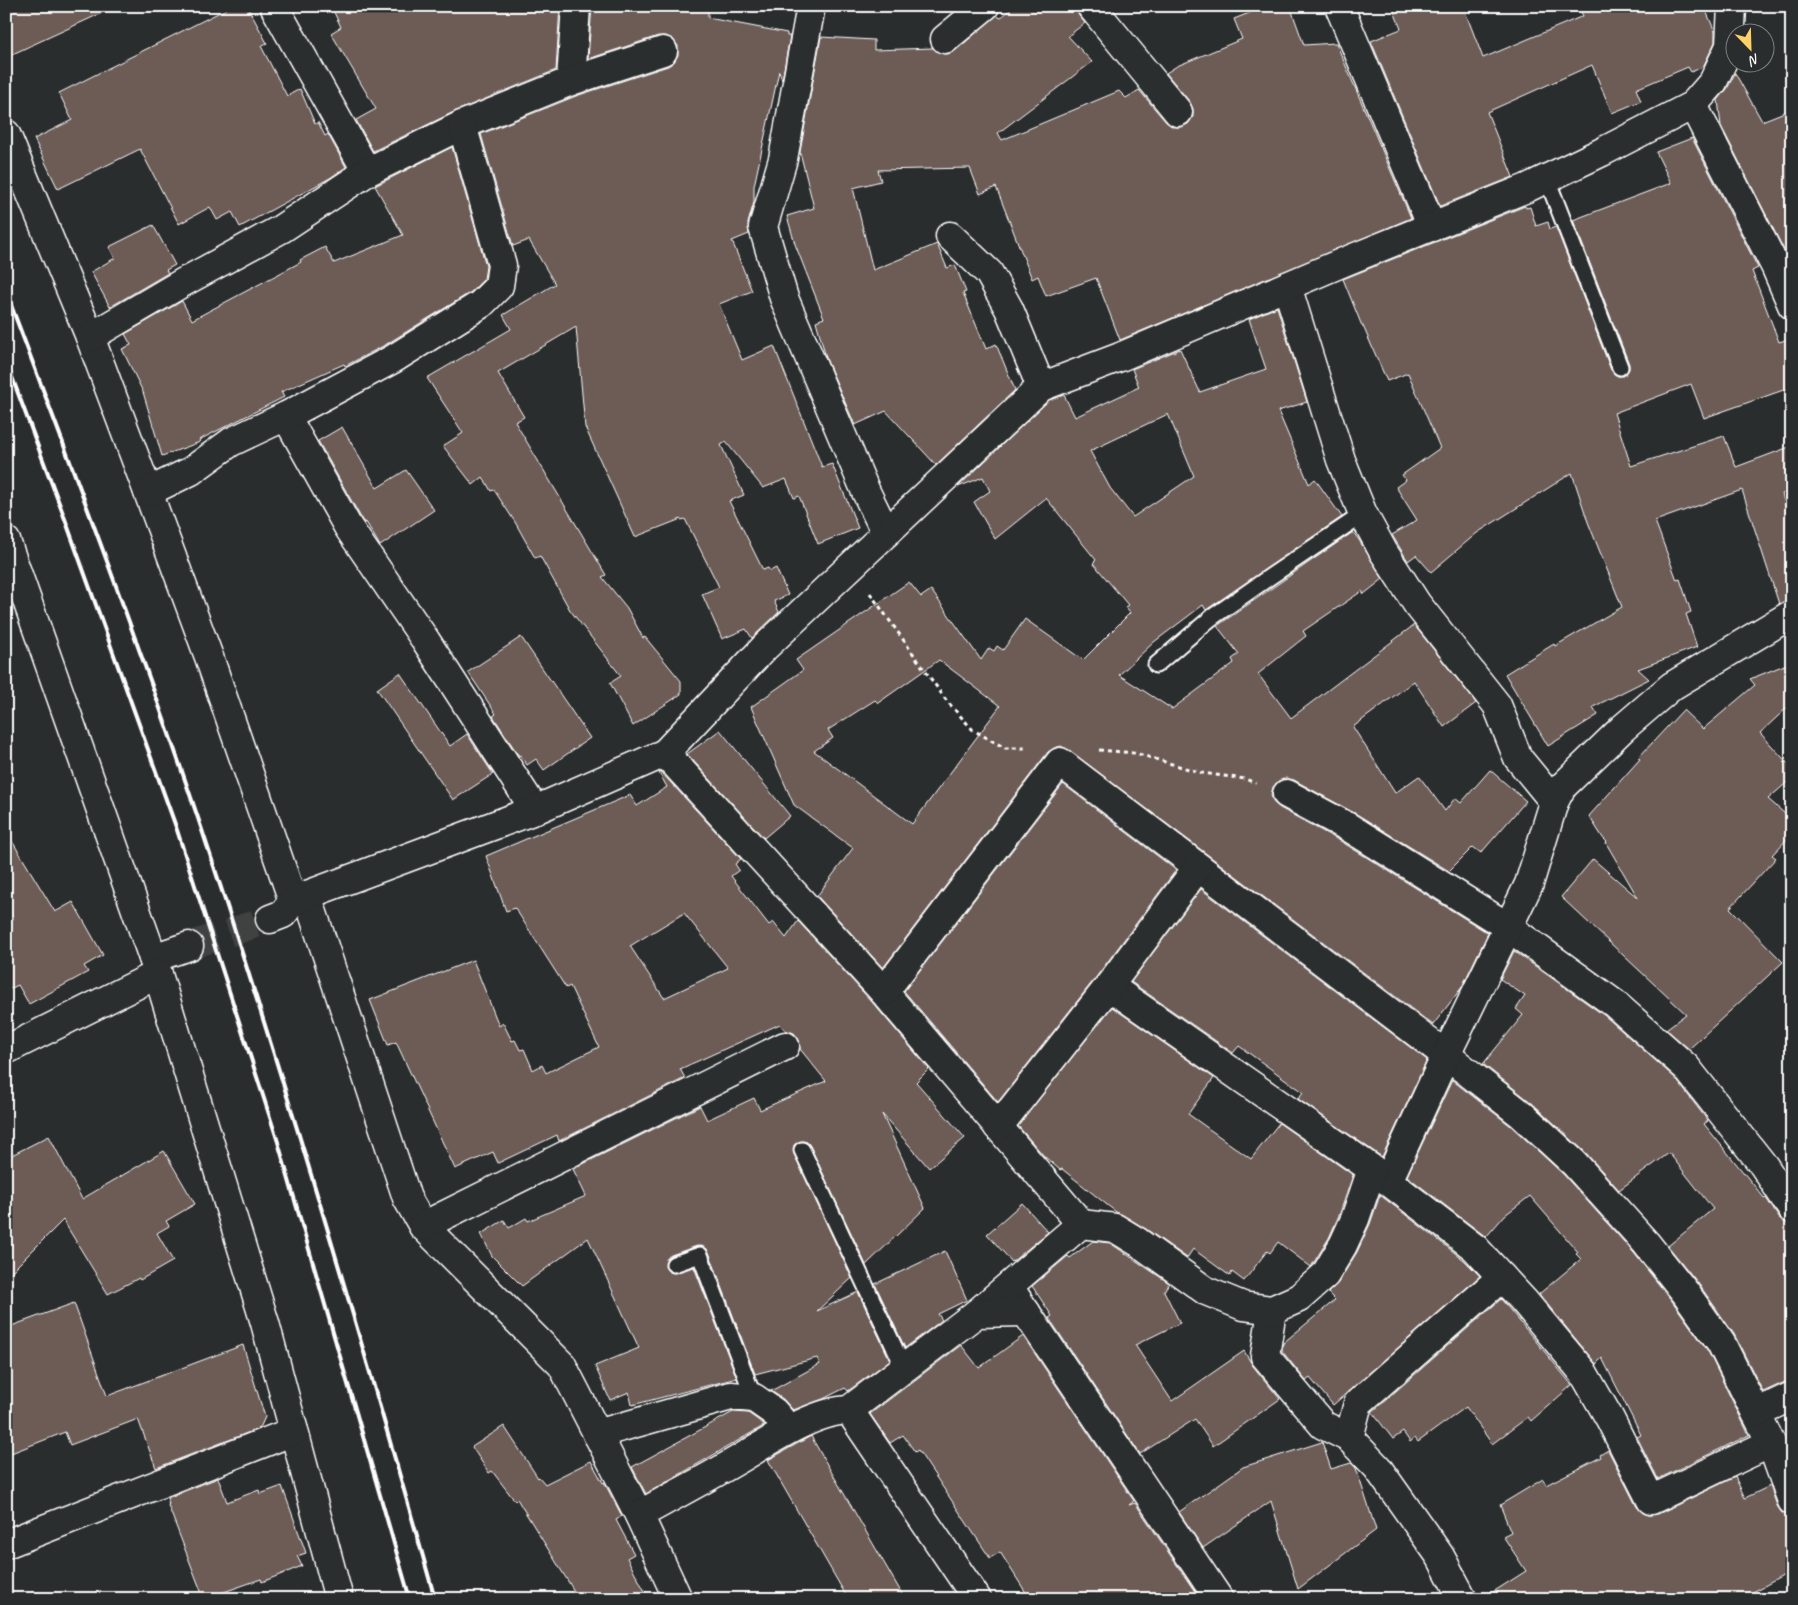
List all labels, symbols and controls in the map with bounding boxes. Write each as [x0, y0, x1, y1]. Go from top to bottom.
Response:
north arrow [1726, 22, 1776, 72]
text: N [1745, 50, 1762, 70]

